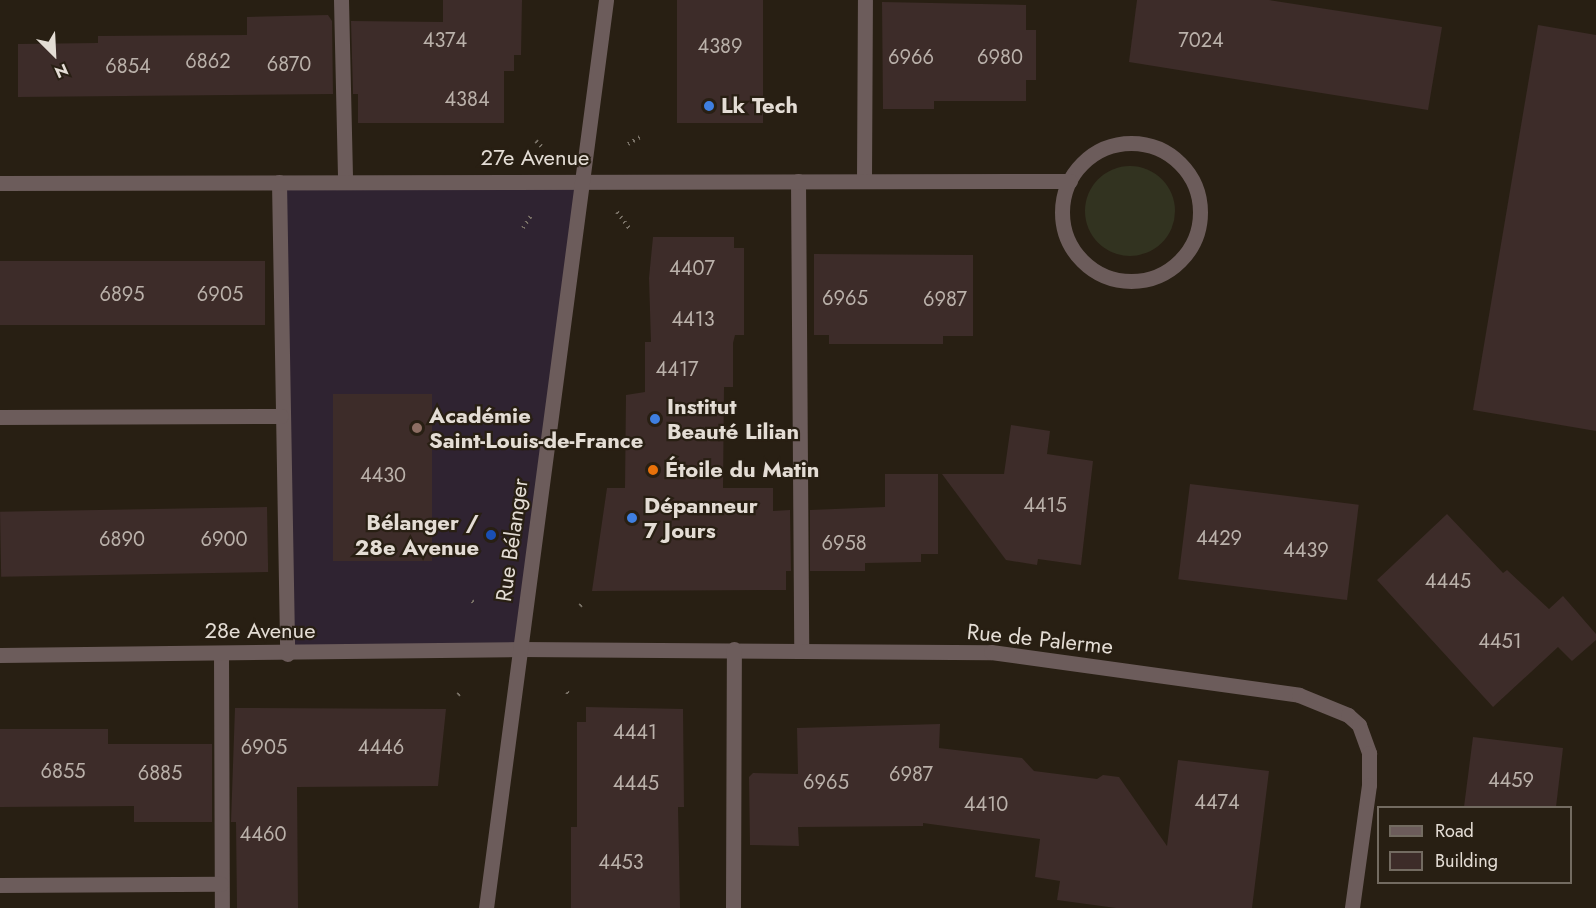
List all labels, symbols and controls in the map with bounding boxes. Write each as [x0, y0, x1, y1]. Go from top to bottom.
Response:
north arrow [24, 24, 84, 84]
house number: 4374 [423, 28, 467, 52]
house number: 7024 [1178, 28, 1224, 52]
house number: 4389 [697, 34, 743, 58]
house number: 6966 [888, 45, 934, 69]
house number: 6980 [977, 45, 1023, 69]
house number: 6862 [185, 49, 231, 73]
house number: 6870 [267, 52, 311, 76]
house number: 6854 [105, 54, 151, 78]
text: N [51, 58, 72, 84]
house number: 4384 [444, 87, 490, 111]
place label: Lk Tech [721, 93, 798, 119]
marker: Lk Tech [702, 99, 716, 113]
street label: 27e Avenue [481, 145, 589, 171]
house number: 4407 [669, 256, 715, 280]
house number: 6895 [99, 282, 145, 306]
house number: 6905 [197, 282, 243, 306]
house number: 6965 [822, 286, 868, 310]
house number: 6987 [923, 287, 967, 311]
house number: 4413 [671, 307, 715, 331]
house number: 4417 [656, 357, 698, 381]
place label: Institut Beauté Lilian [667, 393, 799, 445]
place label: Académie Saint-Louis-de-France [429, 402, 643, 454]
marker: Institut Beauté Lilian [648, 412, 662, 426]
marker: Académie Saint-Louis-de-France [410, 421, 424, 435]
place label: Étoile du Matin [665, 457, 819, 483]
house number: 4430 [360, 463, 406, 487]
marker: Étoile du Matin [646, 463, 660, 477]
street label: Rue Bélanger [490, 477, 534, 603]
place label: Dépanneur 7 Jours [644, 492, 758, 544]
house number: 4415 [1023, 493, 1067, 517]
place label: Bélanger / 28e Avenue [355, 509, 479, 560]
marker: Dépanneur 7 Jours [625, 511, 639, 525]
house number: 4429 [1196, 526, 1242, 550]
house number: 6890 [99, 527, 145, 551]
house number: 6900 [200, 527, 248, 551]
marker: Bélanger / 28e Avenue [484, 528, 498, 542]
house number: 6958 [821, 531, 867, 555]
house number: 4439 [1283, 538, 1329, 562]
house number: 4445 [1425, 569, 1471, 593]
street label: 28e Avenue [205, 618, 315, 644]
street label: Rue de Palerme [966, 618, 1114, 660]
house number: 4451 [1478, 629, 1522, 653]
house number: 4441 [613, 720, 657, 744]
house number: 6905 [241, 735, 287, 759]
house number: 4446 [358, 735, 404, 759]
house number: 6855 [41, 759, 85, 783]
house number: 6885 [138, 761, 182, 785]
house number: 6987 [889, 762, 933, 786]
house number: 4459 [1488, 768, 1534, 792]
house number: 6965 [803, 770, 849, 794]
house number: 4445 [613, 771, 659, 795]
house number: 4474 [1194, 790, 1240, 814]
house number: 4410 [964, 792, 1008, 816]
legend [1377, 806, 1572, 884]
text: Road [1435, 818, 1474, 844]
house number: 4460 [240, 822, 286, 846]
text: Building [1435, 848, 1498, 874]
house number: 4453 [598, 850, 644, 874]

